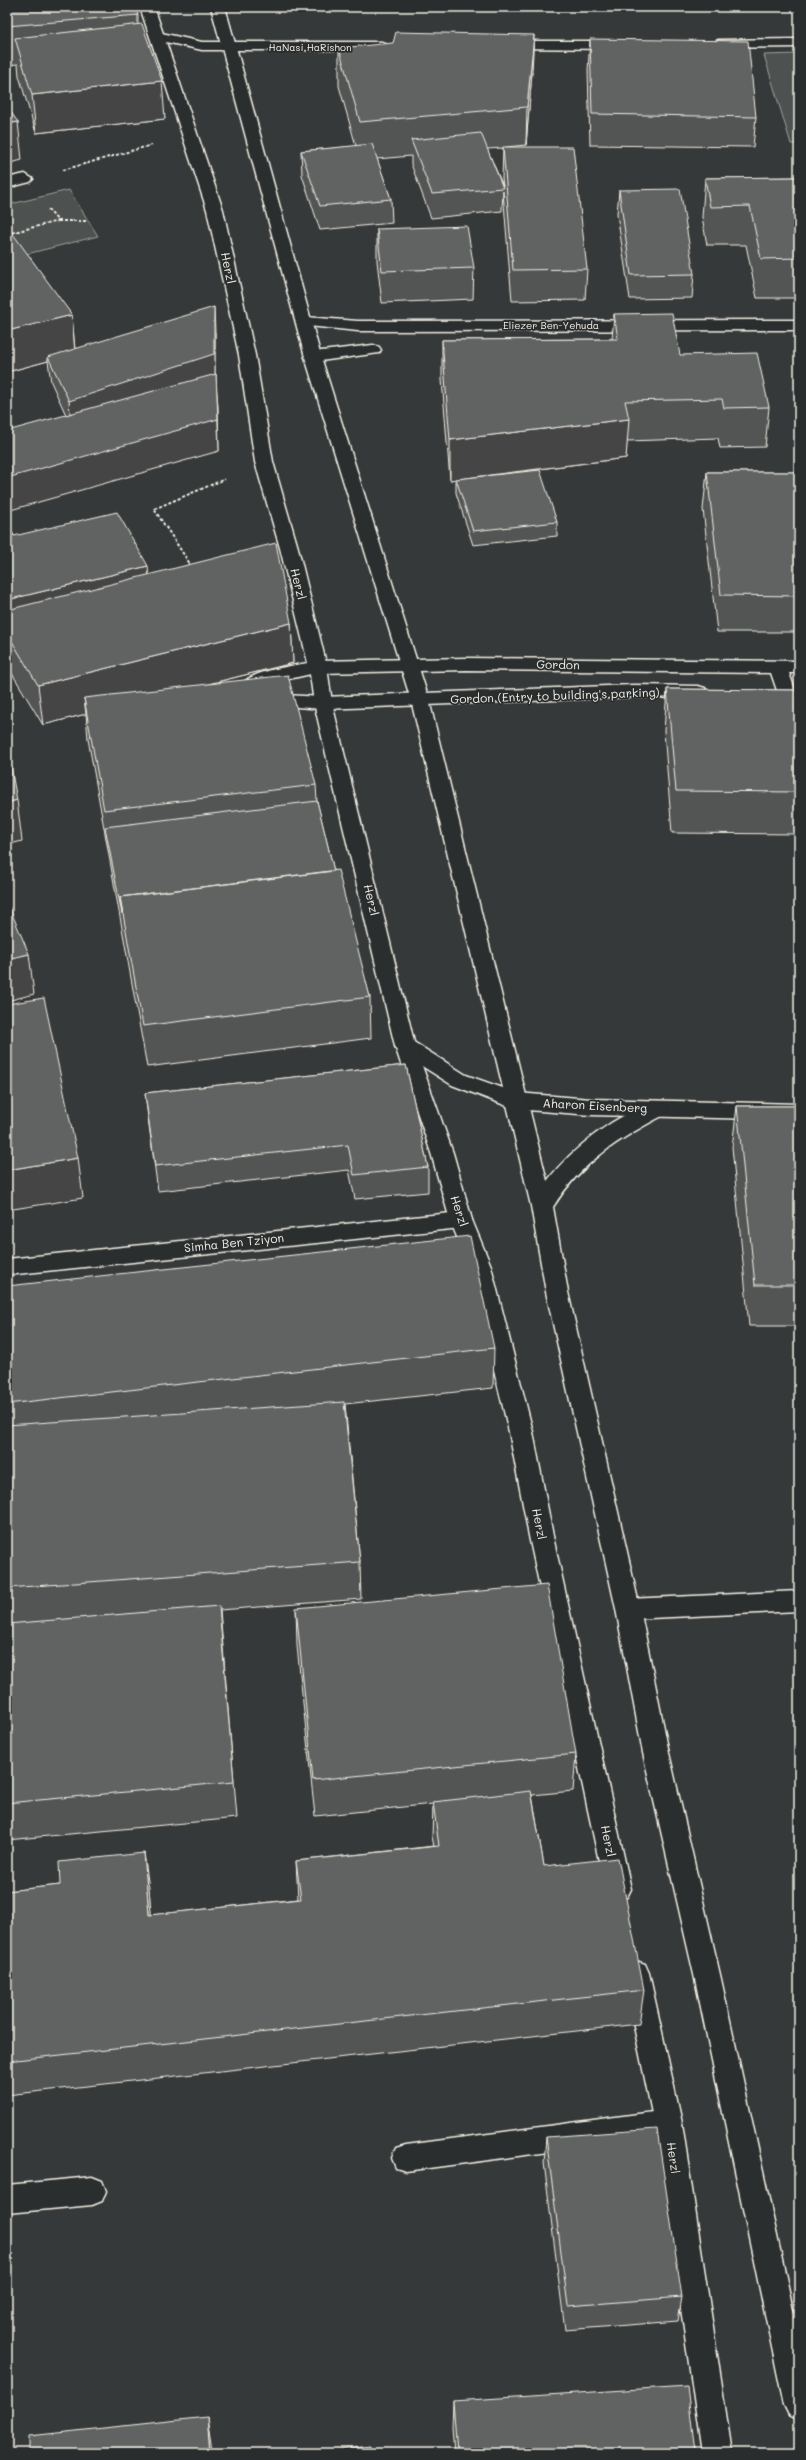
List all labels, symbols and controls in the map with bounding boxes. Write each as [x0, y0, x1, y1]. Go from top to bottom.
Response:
street label: HaNasi HaRishon [269, 40, 351, 54]
street label: Herzl [218, 251, 240, 285]
street label: Eliezer Ben-Yehuda [503, 318, 599, 332]
street label: Herzl [287, 566, 311, 601]
street label: Gordon [536, 656, 580, 672]
street label: Gordon (Entry to building's parking) [450, 683, 660, 707]
street label: Herzl [361, 883, 383, 917]
street label: Aharon Eisenberg [542, 1094, 648, 1116]
street label: Herzl [447, 1193, 472, 1228]
street label: Simha Ben Tziyon [183, 1229, 285, 1255]
street label: Herzl [529, 1507, 551, 1541]
street label: Herzl [598, 1824, 620, 1858]
street label: Herzl [664, 2141, 684, 2175]

